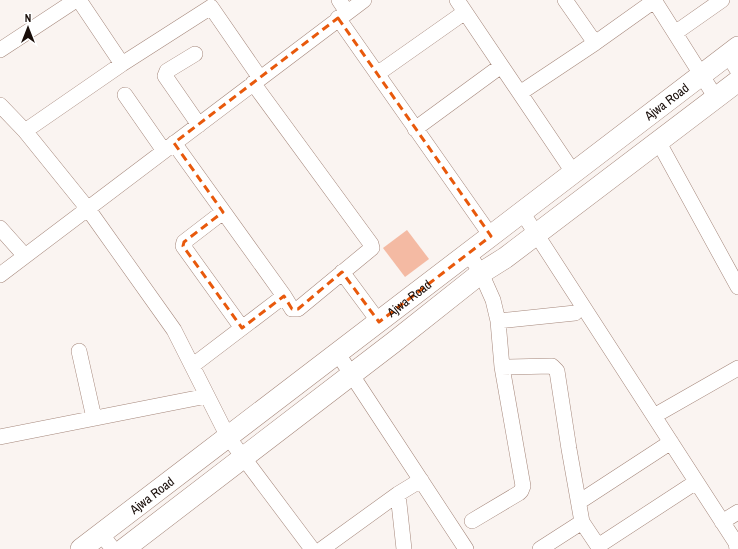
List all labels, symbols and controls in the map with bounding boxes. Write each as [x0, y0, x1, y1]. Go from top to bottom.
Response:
north arrow [8, 8, 48, 48]
text: N [25, 11, 31, 25]
street label: Ajwa Road [640, 79, 692, 124]
street label: Ajwa Road [383, 276, 435, 321]
street label: Ajwa Road [125, 473, 177, 518]

